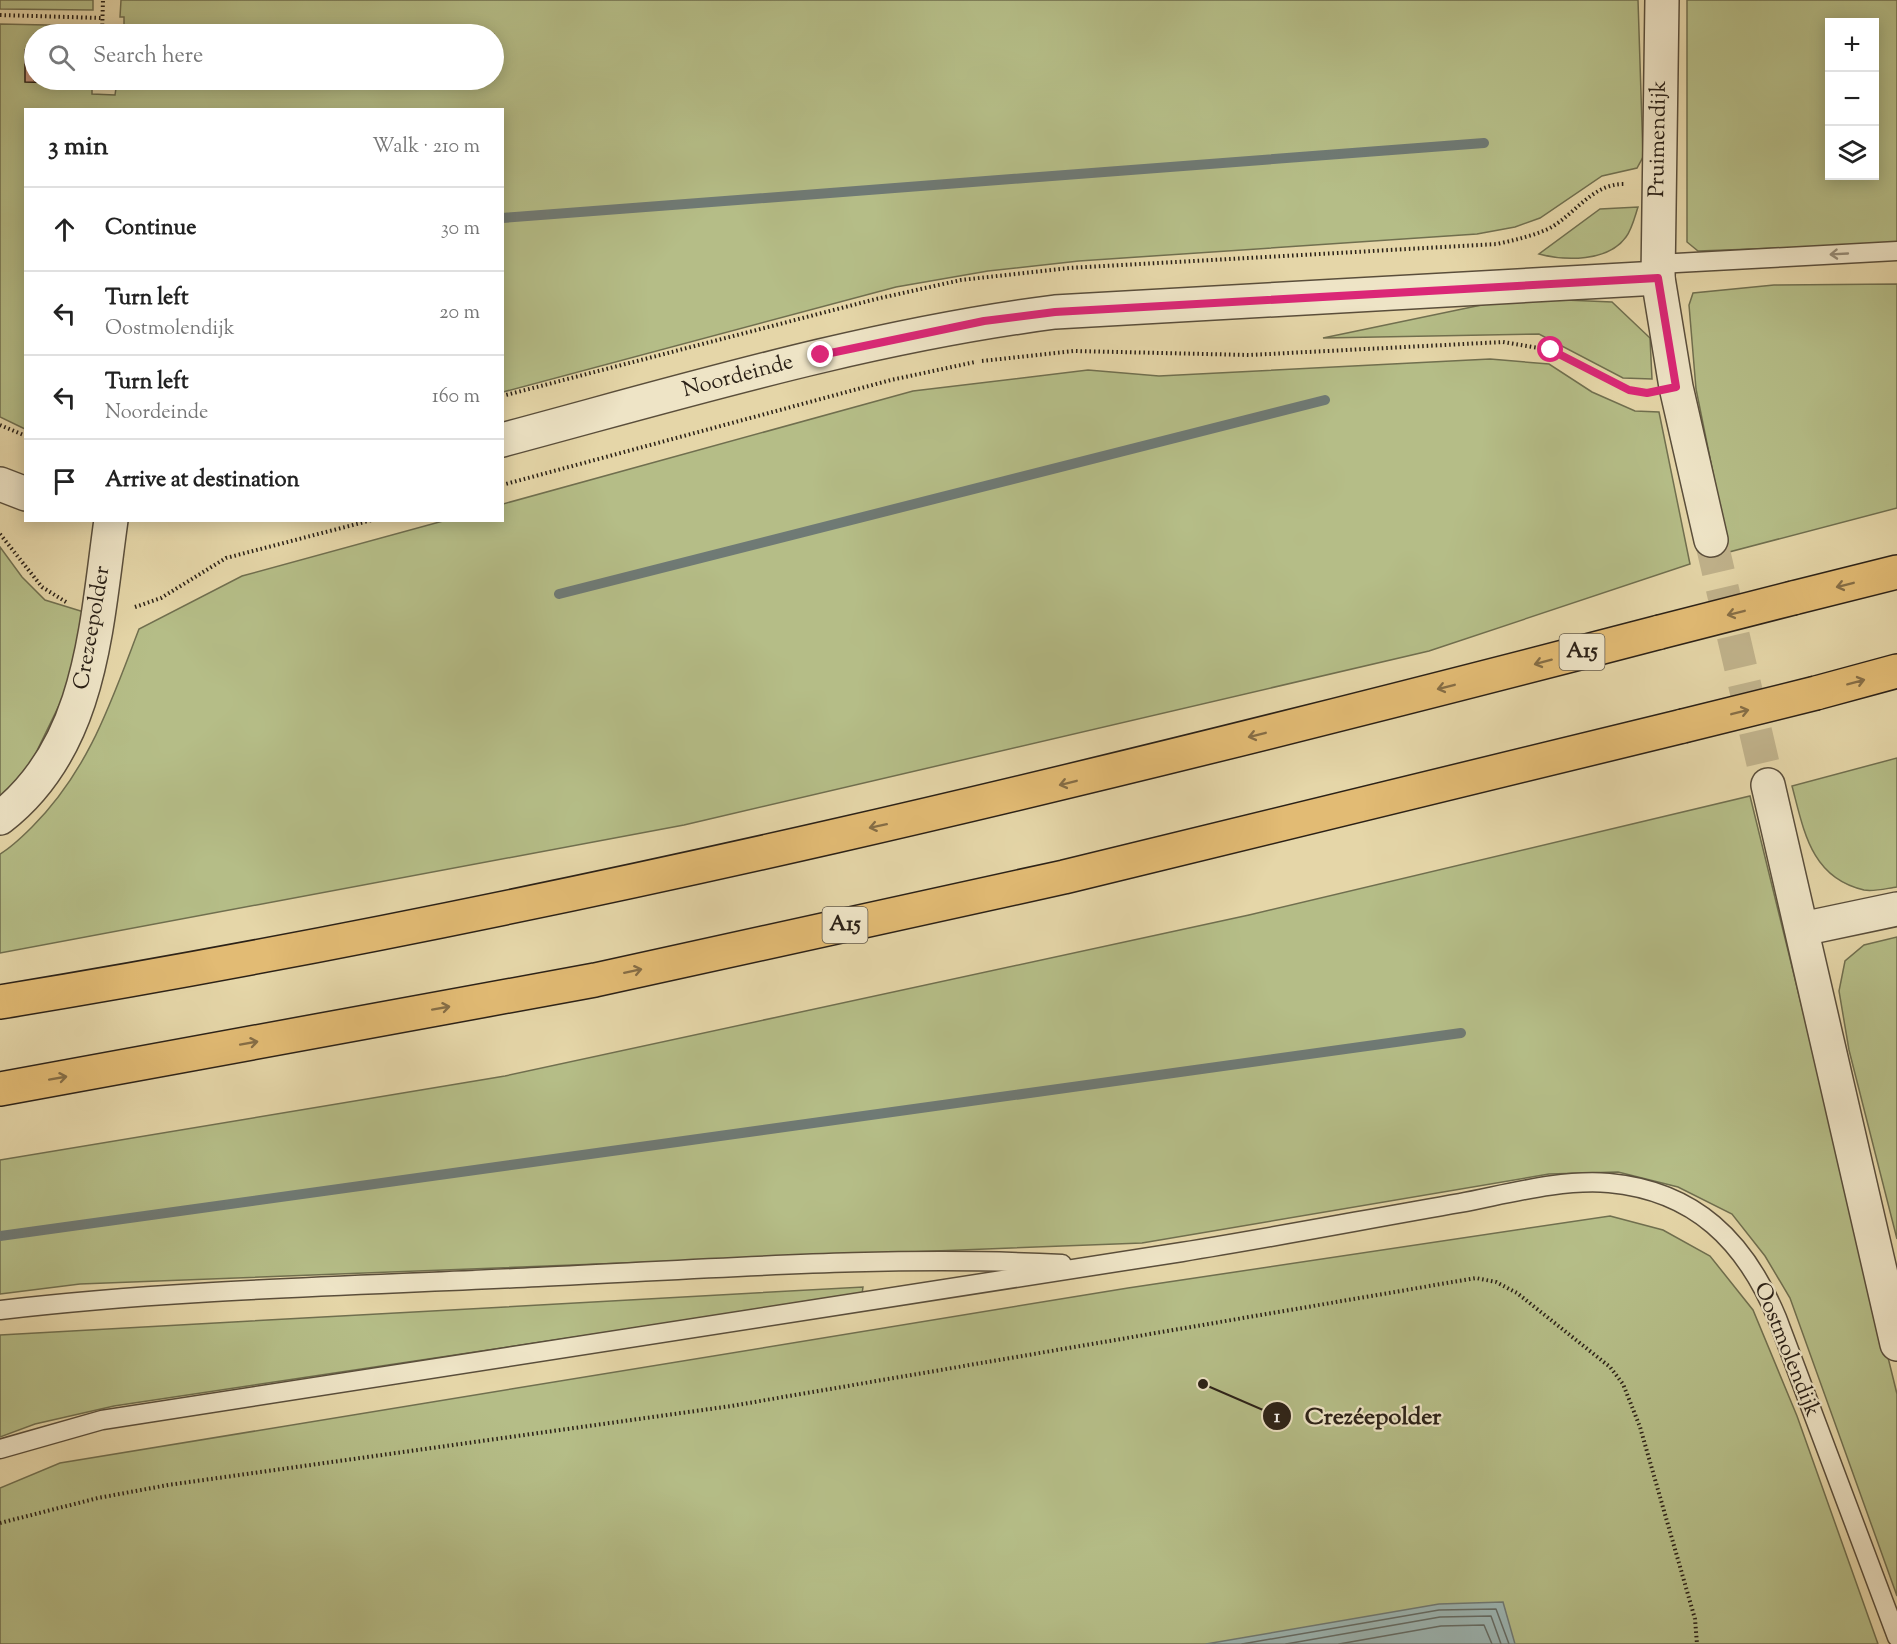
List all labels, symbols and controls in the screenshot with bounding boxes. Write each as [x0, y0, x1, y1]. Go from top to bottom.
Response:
map controls [1825, 18, 1879, 180]
button: + [1825, 18, 1879, 72]
search box [24, 24, 504, 90]
icon: search [45, 41, 78, 74]
text: Search here [93, 41, 203, 73]
button: − [1825, 72, 1879, 126]
street label: Pruimendijk [1642, 80, 1676, 198]
button: layers [1825, 126, 1879, 180]
text: 3 min [48, 129, 108, 166]
text: Walk · 210 m [372, 133, 480, 162]
icon: ahead [48, 213, 81, 246]
text: Continue [105, 213, 196, 245]
text: 30 m [441, 215, 480, 244]
one-way arrow [1829, 249, 1849, 260]
text: Turn left [105, 283, 188, 315]
icon: left [48, 297, 81, 330]
text: 20 m [439, 299, 480, 328]
text: Oostmolendijk [105, 315, 235, 344]
route start [1537, 336, 1563, 362]
route end [807, 341, 833, 367]
street label: Noordeinde [679, 347, 797, 407]
text: Turn left [105, 367, 188, 399]
icon: left [48, 381, 81, 414]
text: 160 m [432, 383, 480, 412]
text: Noordeinde [105, 399, 208, 428]
icon: arrive [48, 465, 81, 498]
text: Arrive at destination [105, 465, 300, 497]
street label: Crezeepolder [66, 564, 120, 692]
one-way arrow [1836, 580, 1855, 591]
one-way arrow [1727, 607, 1746, 619]
road number: A15 [1560, 634, 1604, 670]
one-way arrow [1534, 657, 1553, 669]
one-way arrow [1846, 676, 1865, 687]
one-way arrow [1437, 682, 1456, 694]
one-way arrow [1730, 706, 1749, 718]
one-way arrow [1248, 730, 1267, 742]
one-way arrow [1059, 778, 1078, 790]
one-way arrow [868, 820, 887, 832]
road number: A15 [822, 907, 868, 943]
one-way arrow [622, 965, 642, 976]
one-way arrow [431, 1002, 450, 1013]
one-way arrow [239, 1037, 259, 1048]
one-way arrow [47, 1073, 67, 1084]
street label: Oostmolendijk [1744, 1278, 1828, 1422]
callout: Crezéepolder [1262, 1395, 1453, 1437]
text: Crezéepolder [1305, 1401, 1442, 1435]
text: 1 [1274, 1405, 1281, 1431]

